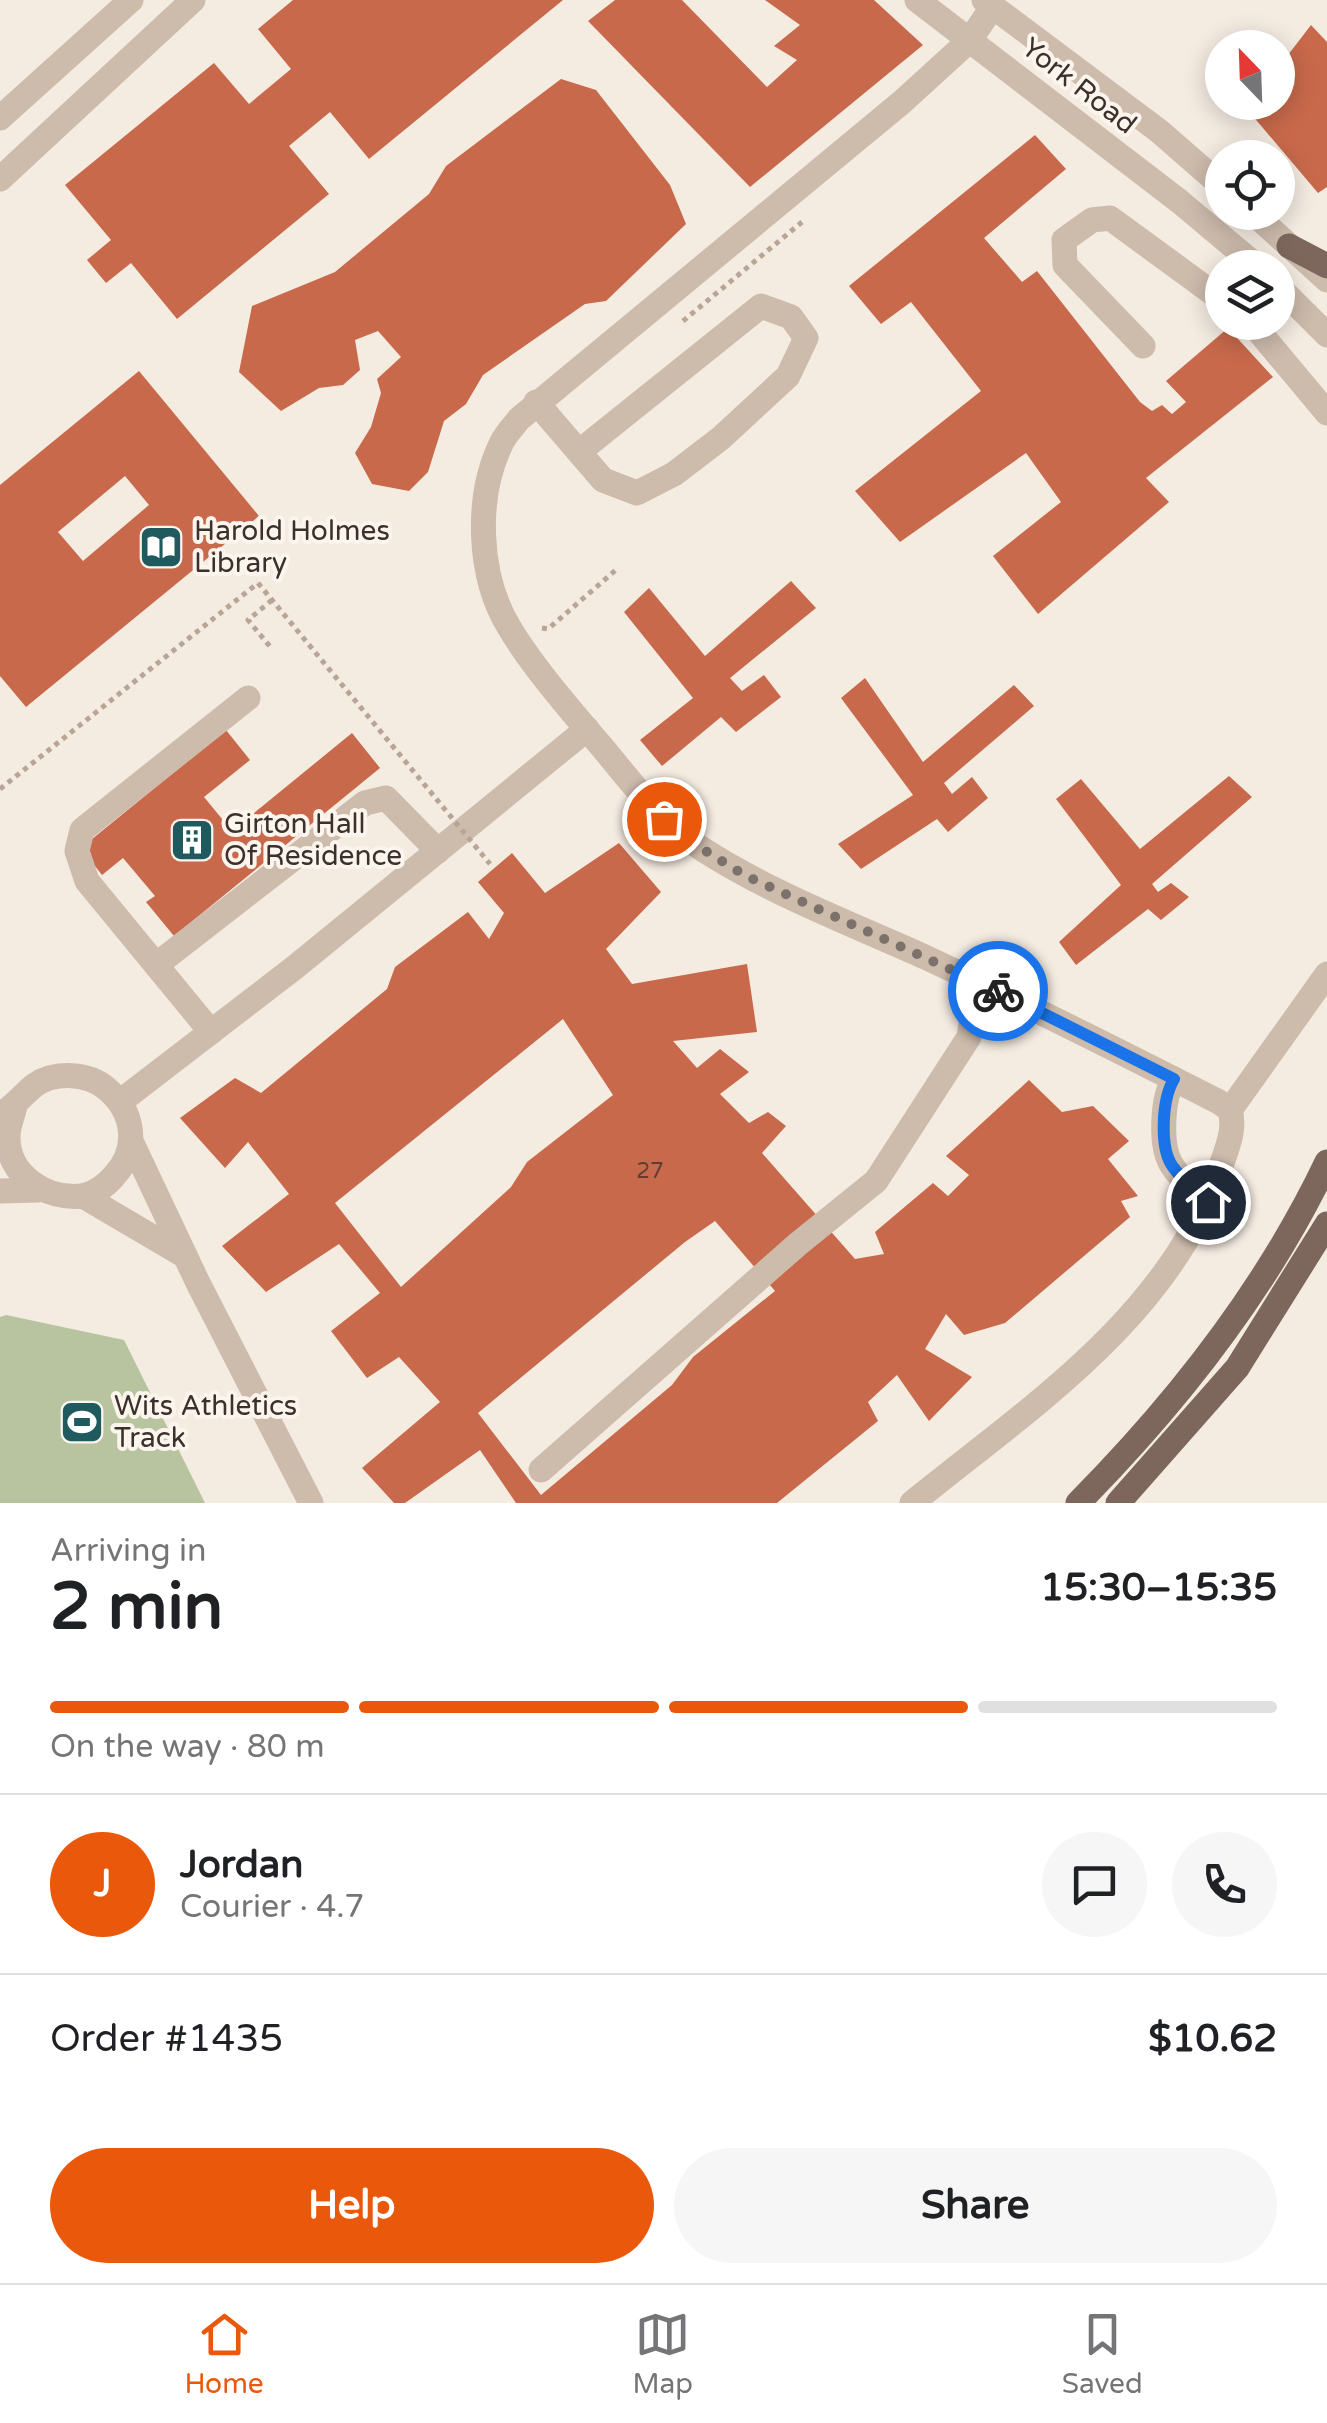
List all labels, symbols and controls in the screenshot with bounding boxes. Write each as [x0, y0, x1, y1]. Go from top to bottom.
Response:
north arrow [1205, 30, 1295, 120]
map controls [1205, 30, 1295, 340]
street label: York Road [1015, 31, 1143, 141]
button: locate [1205, 140, 1295, 230]
button: layers [1205, 250, 1295, 340]
place label: Harold Holmes Library [194, 514, 390, 580]
library icon: Harold Holmes Library [138, 524, 184, 570]
pin [622, 777, 707, 862]
icon: bag [637, 792, 692, 847]
place label: Girton Hall Of Residence [224, 807, 402, 873]
building icon: Girton Hall Of Residence [169, 817, 215, 863]
courier [948, 941, 1048, 1041]
icon: bike [971, 964, 1026, 1019]
house number: 27 [636, 1158, 664, 1184]
pin [1166, 1160, 1251, 1245]
icon: home [1181, 1175, 1236, 1230]
place label: Wits Athletics Track [114, 1389, 297, 1455]
sports icon: Wits Athletics Track [59, 1399, 105, 1445]
text: Arriving in [50, 1532, 207, 1570]
text: 15:30–15:35 [1040, 1565, 1277, 1611]
text: 2 min [50, 1568, 223, 1647]
text: On the way · 80 m [50, 1728, 325, 1766]
button: chat [1042, 1832, 1147, 1937]
button: phone [1172, 1832, 1277, 1937]
text: Jordan [180, 1842, 303, 1888]
text: J [94, 1861, 111, 1907]
text: Courier · 4.7 [180, 1888, 364, 1926]
text: Order #1435 [50, 2016, 283, 2062]
text: $10.62 [1148, 2016, 1277, 2062]
button: Help [50, 2148, 654, 2263]
button: Share [674, 2148, 1277, 2263]
tab: Home [184, 2307, 264, 2401]
tab: Map [632, 2307, 693, 2401]
tab: Saved [1062, 2307, 1143, 2401]

